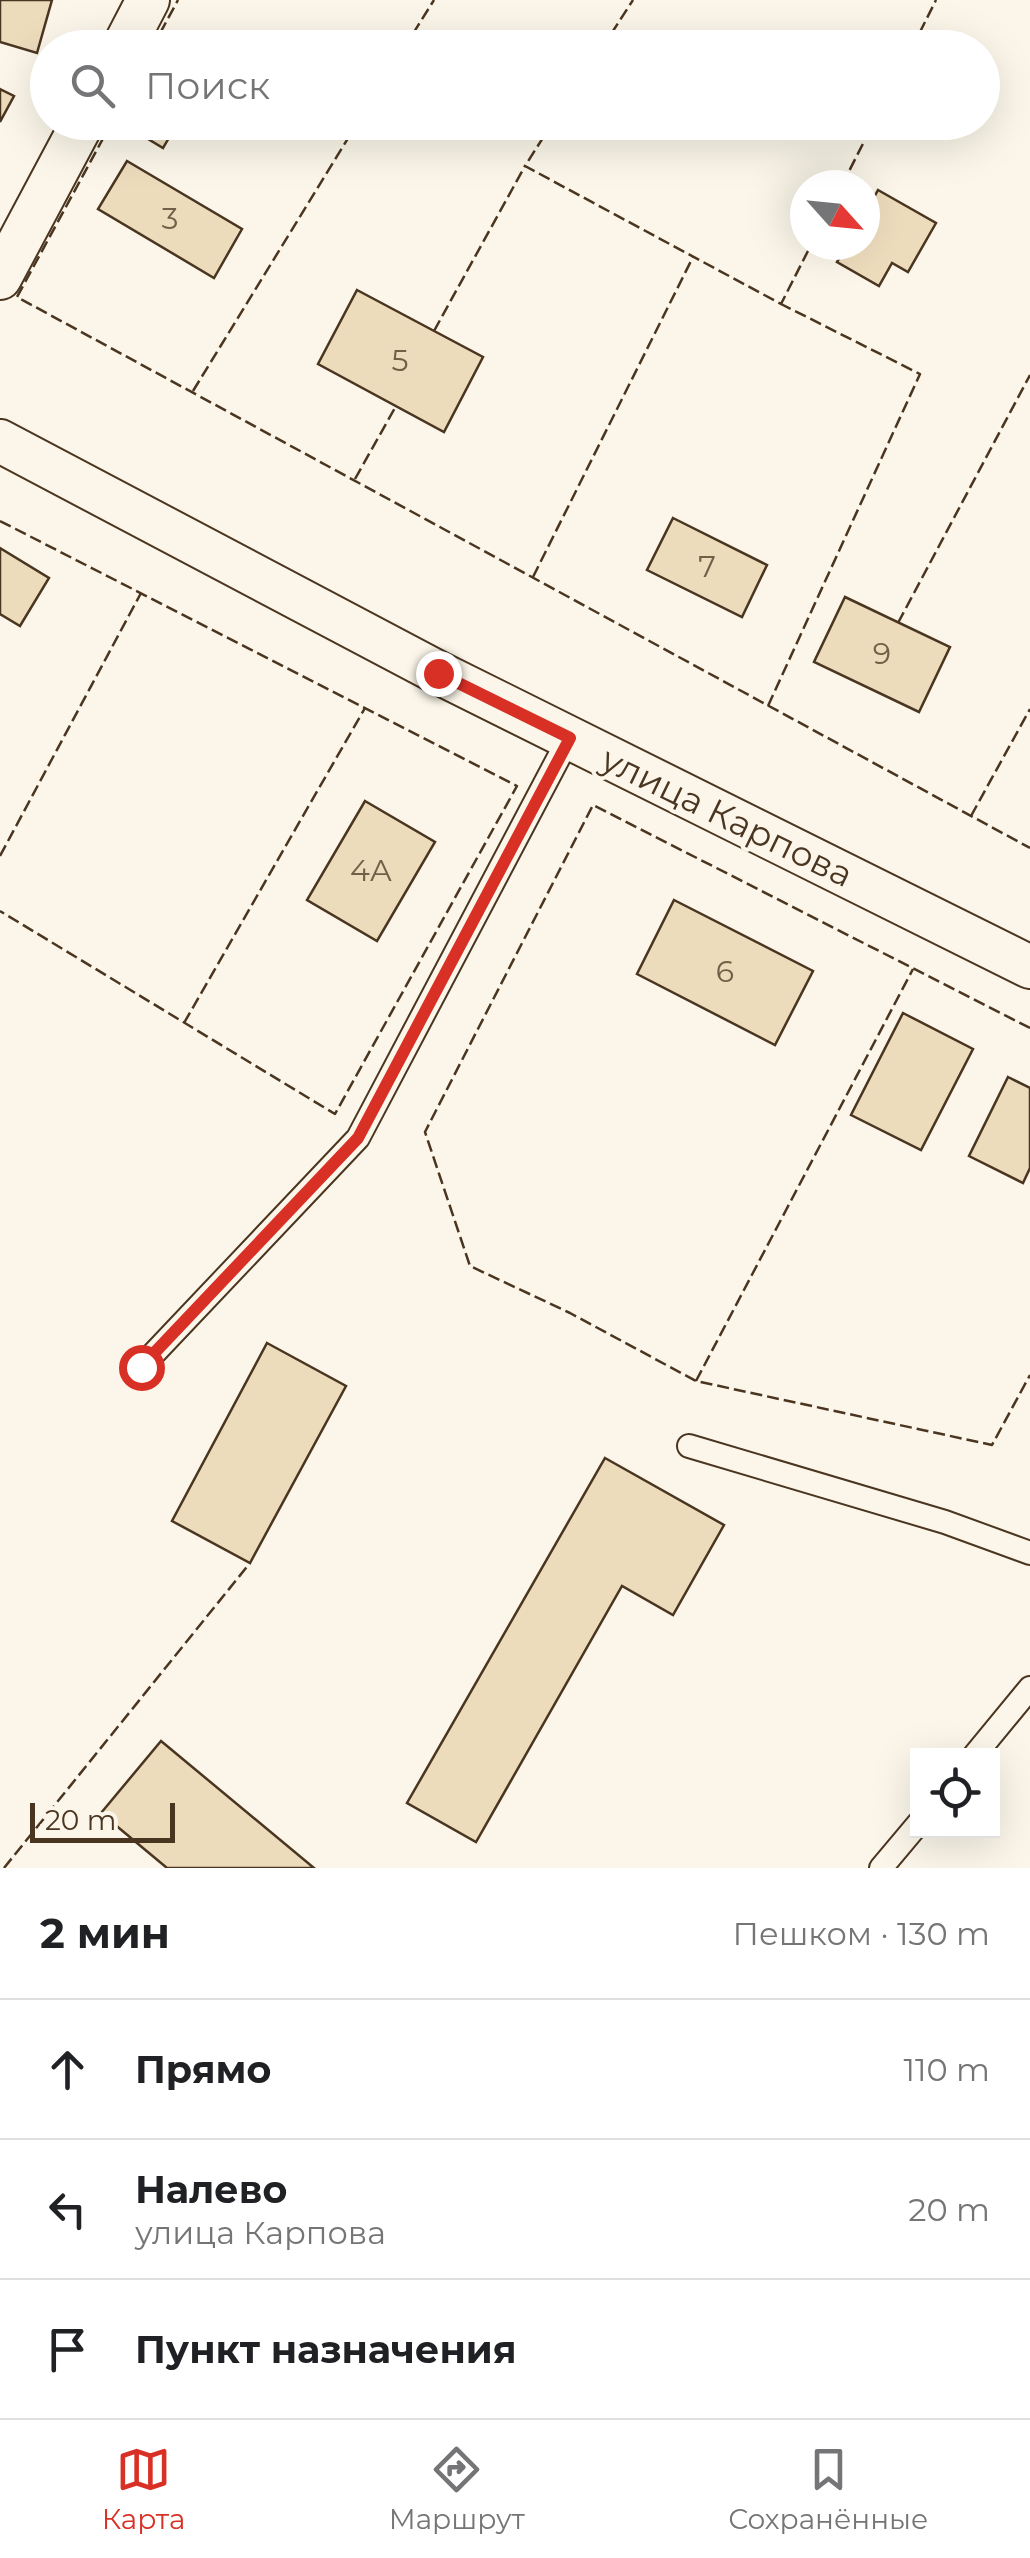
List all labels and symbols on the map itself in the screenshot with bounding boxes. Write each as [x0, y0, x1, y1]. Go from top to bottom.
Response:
north arrow [790, 170, 880, 260]
house number: 3 [162, 200, 178, 237]
house number: 5 [392, 342, 408, 379]
house number: 7 [698, 548, 716, 585]
house number: 9 [873, 635, 891, 672]
route end [416, 651, 462, 697]
street label: улица Карпова [594, 737, 860, 896]
house number: 4А [350, 852, 392, 889]
house number: 6 [716, 953, 734, 990]
route start [119, 1345, 165, 1391]
scale bar [30, 1798, 175, 1842]

